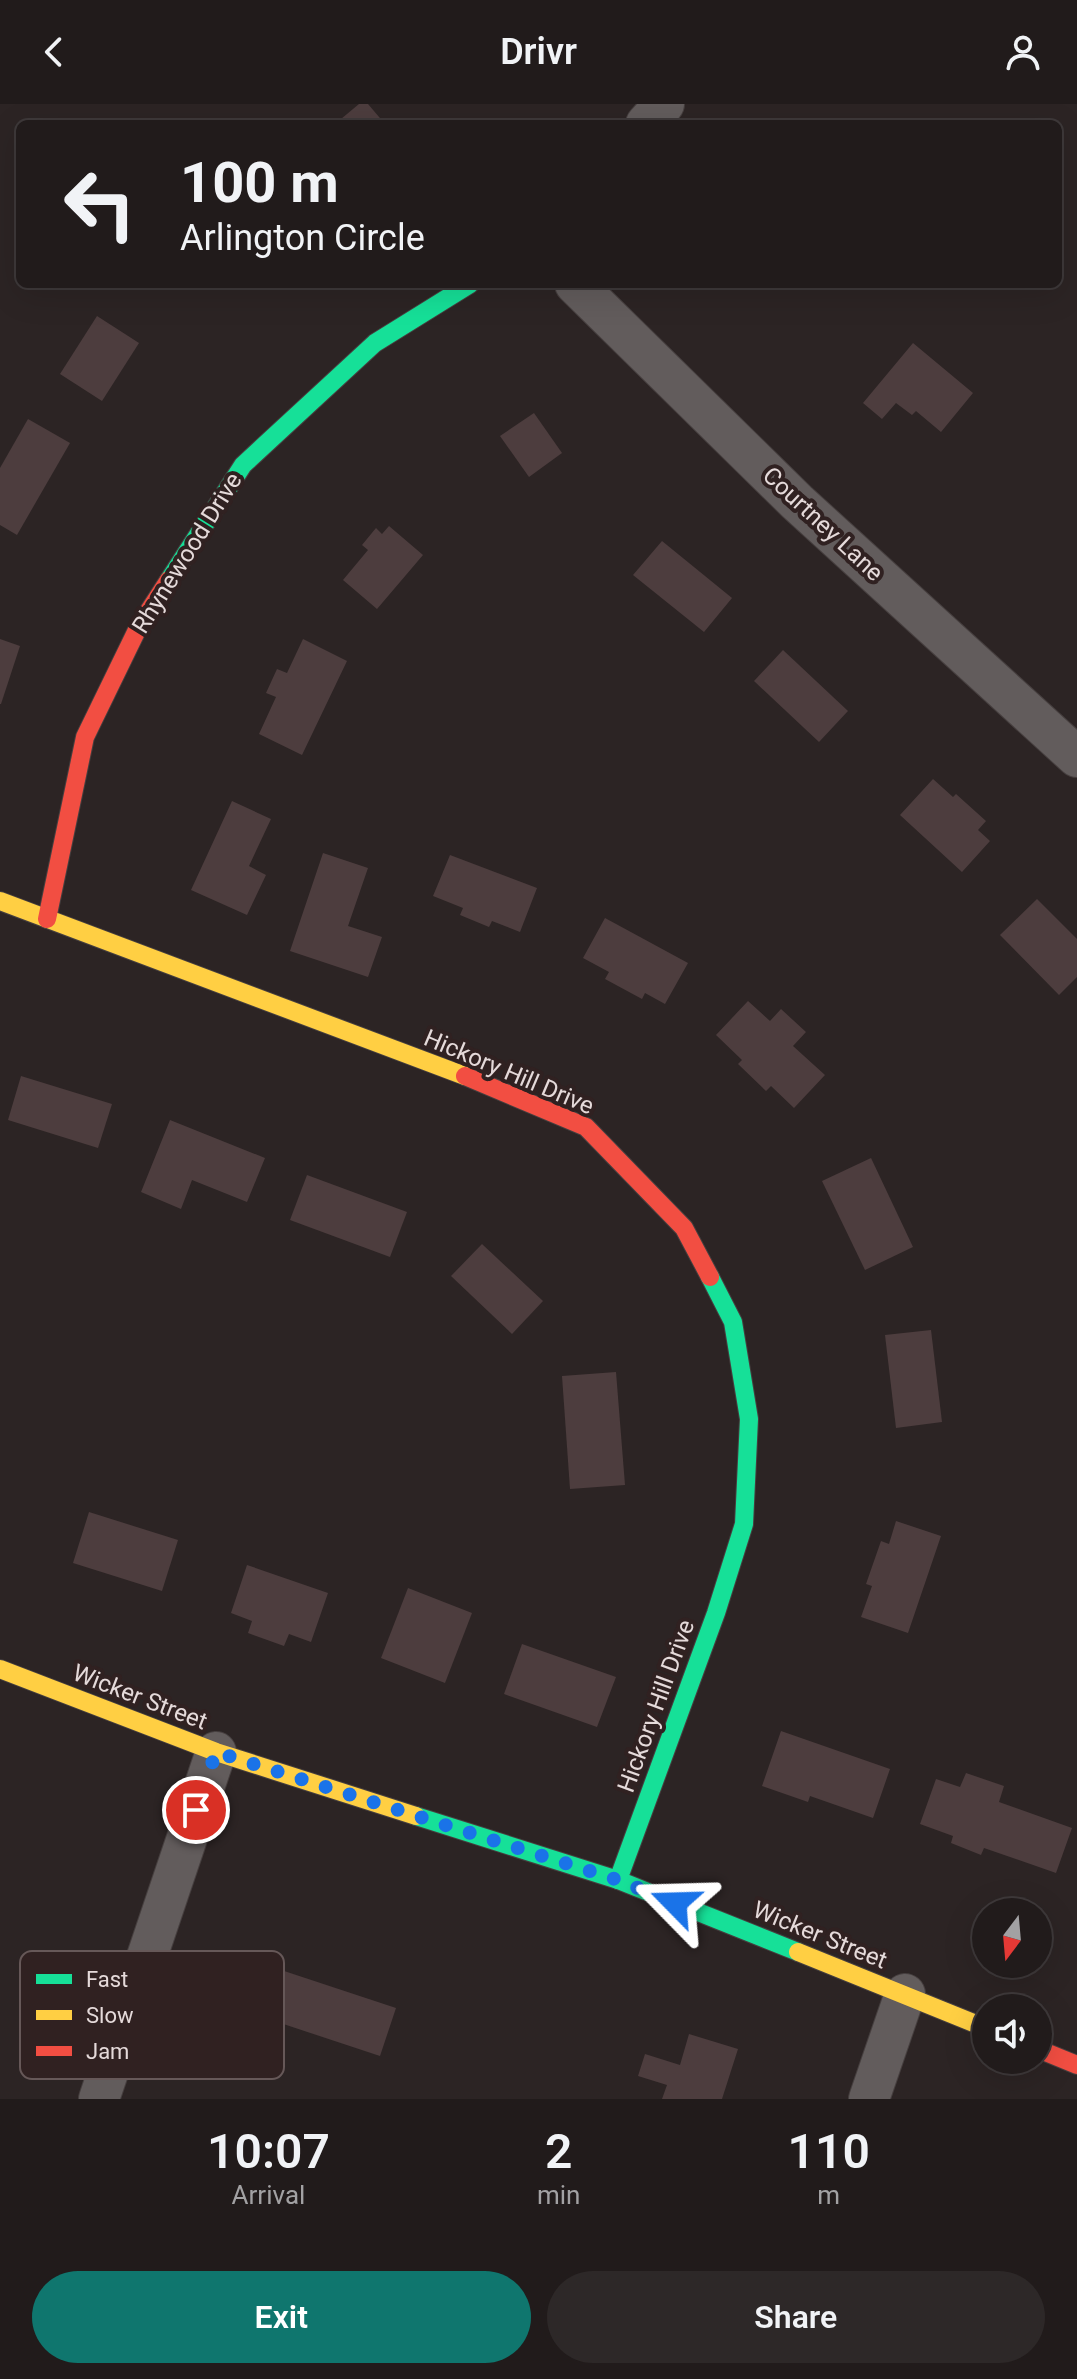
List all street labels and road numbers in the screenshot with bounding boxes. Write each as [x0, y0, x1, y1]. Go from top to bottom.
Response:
street label: Courtney Lane [757, 461, 889, 587]
street label: Rhynewood Drive [126, 467, 248, 639]
street label: Hickory Hill Drive [420, 1024, 598, 1120]
street label: Hickory Hill Drive [612, 1616, 700, 1796]
street label: Wicker Street [69, 1659, 211, 1736]
street label: Wicker Street [749, 1895, 891, 1975]

